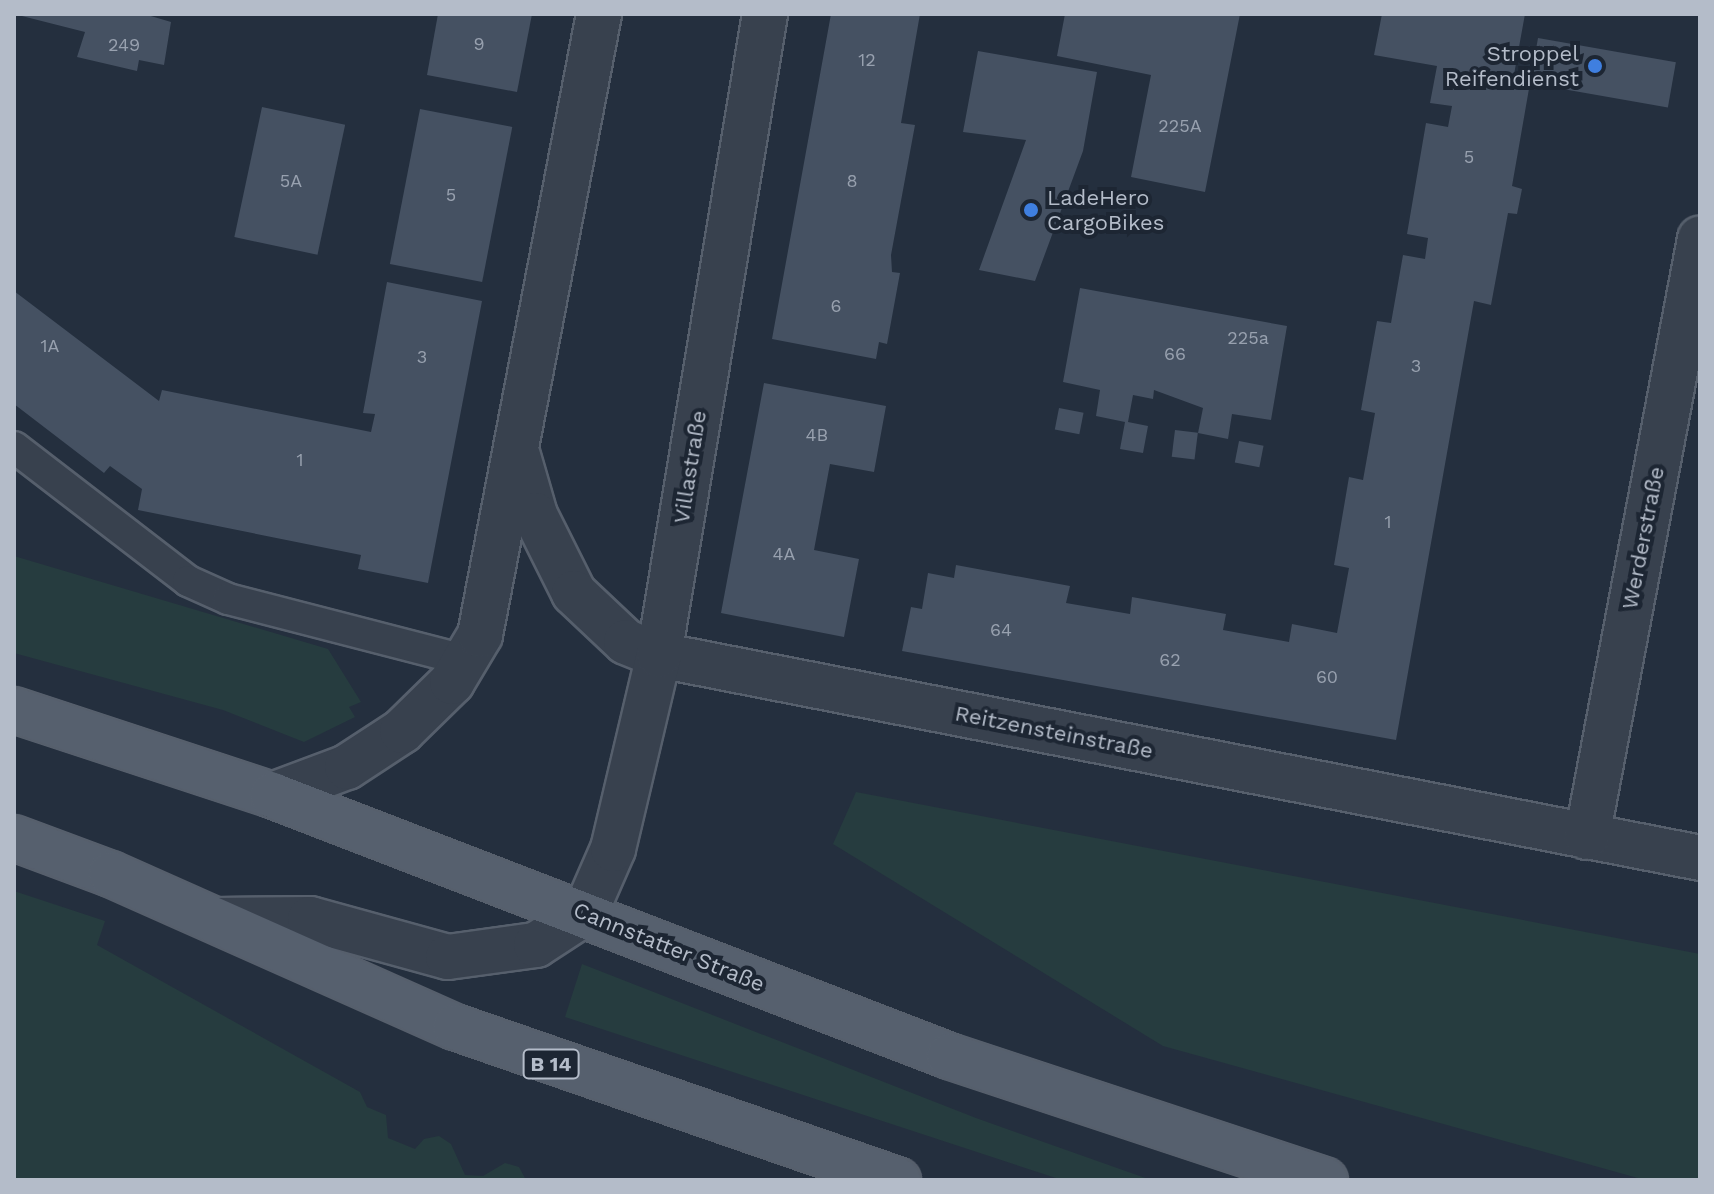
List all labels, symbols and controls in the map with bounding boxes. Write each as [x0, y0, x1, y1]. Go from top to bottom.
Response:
house number: 9 [473, 33, 485, 55]
house number: 249 [108, 34, 140, 56]
place label: Stroppel Reifendienst [1445, 40, 1579, 92]
house number: 12 [858, 49, 876, 71]
marker: Stroppel Reifendienst [1586, 57, 1604, 75]
house number: 225A [1158, 115, 1202, 137]
house number: 5 [1464, 146, 1474, 168]
house number: 5A [280, 170, 302, 192]
house number: 8 [846, 170, 858, 192]
house number: 5 [446, 184, 456, 206]
place label: LadeHero CargoBikes [1047, 184, 1164, 236]
marker: LadeHero CargoBikes [1022, 201, 1040, 219]
house number: 6 [831, 295, 841, 317]
house number: 225a [1227, 327, 1269, 349]
house number: 1A [41, 335, 59, 357]
house number: 66 [1164, 343, 1186, 365]
house number: 3 [417, 346, 427, 368]
house number: 3 [1411, 355, 1421, 377]
street label: Villastraße [668, 409, 712, 525]
house number: 4B [806, 424, 828, 446]
house number: 1 [296, 449, 304, 471]
street label: Werderstraße [1616, 464, 1670, 612]
house number: 1 [1384, 511, 1392, 533]
house number: 4A [773, 543, 795, 565]
house number: 64 [990, 619, 1012, 641]
house number: 62 [1159, 649, 1181, 671]
house number: 60 [1316, 666, 1338, 688]
street label: Reitzensteinstraße [953, 700, 1155, 764]
street label: Cannstatter Straße [569, 896, 769, 998]
road number: B 14 [521, 1048, 581, 1080]

